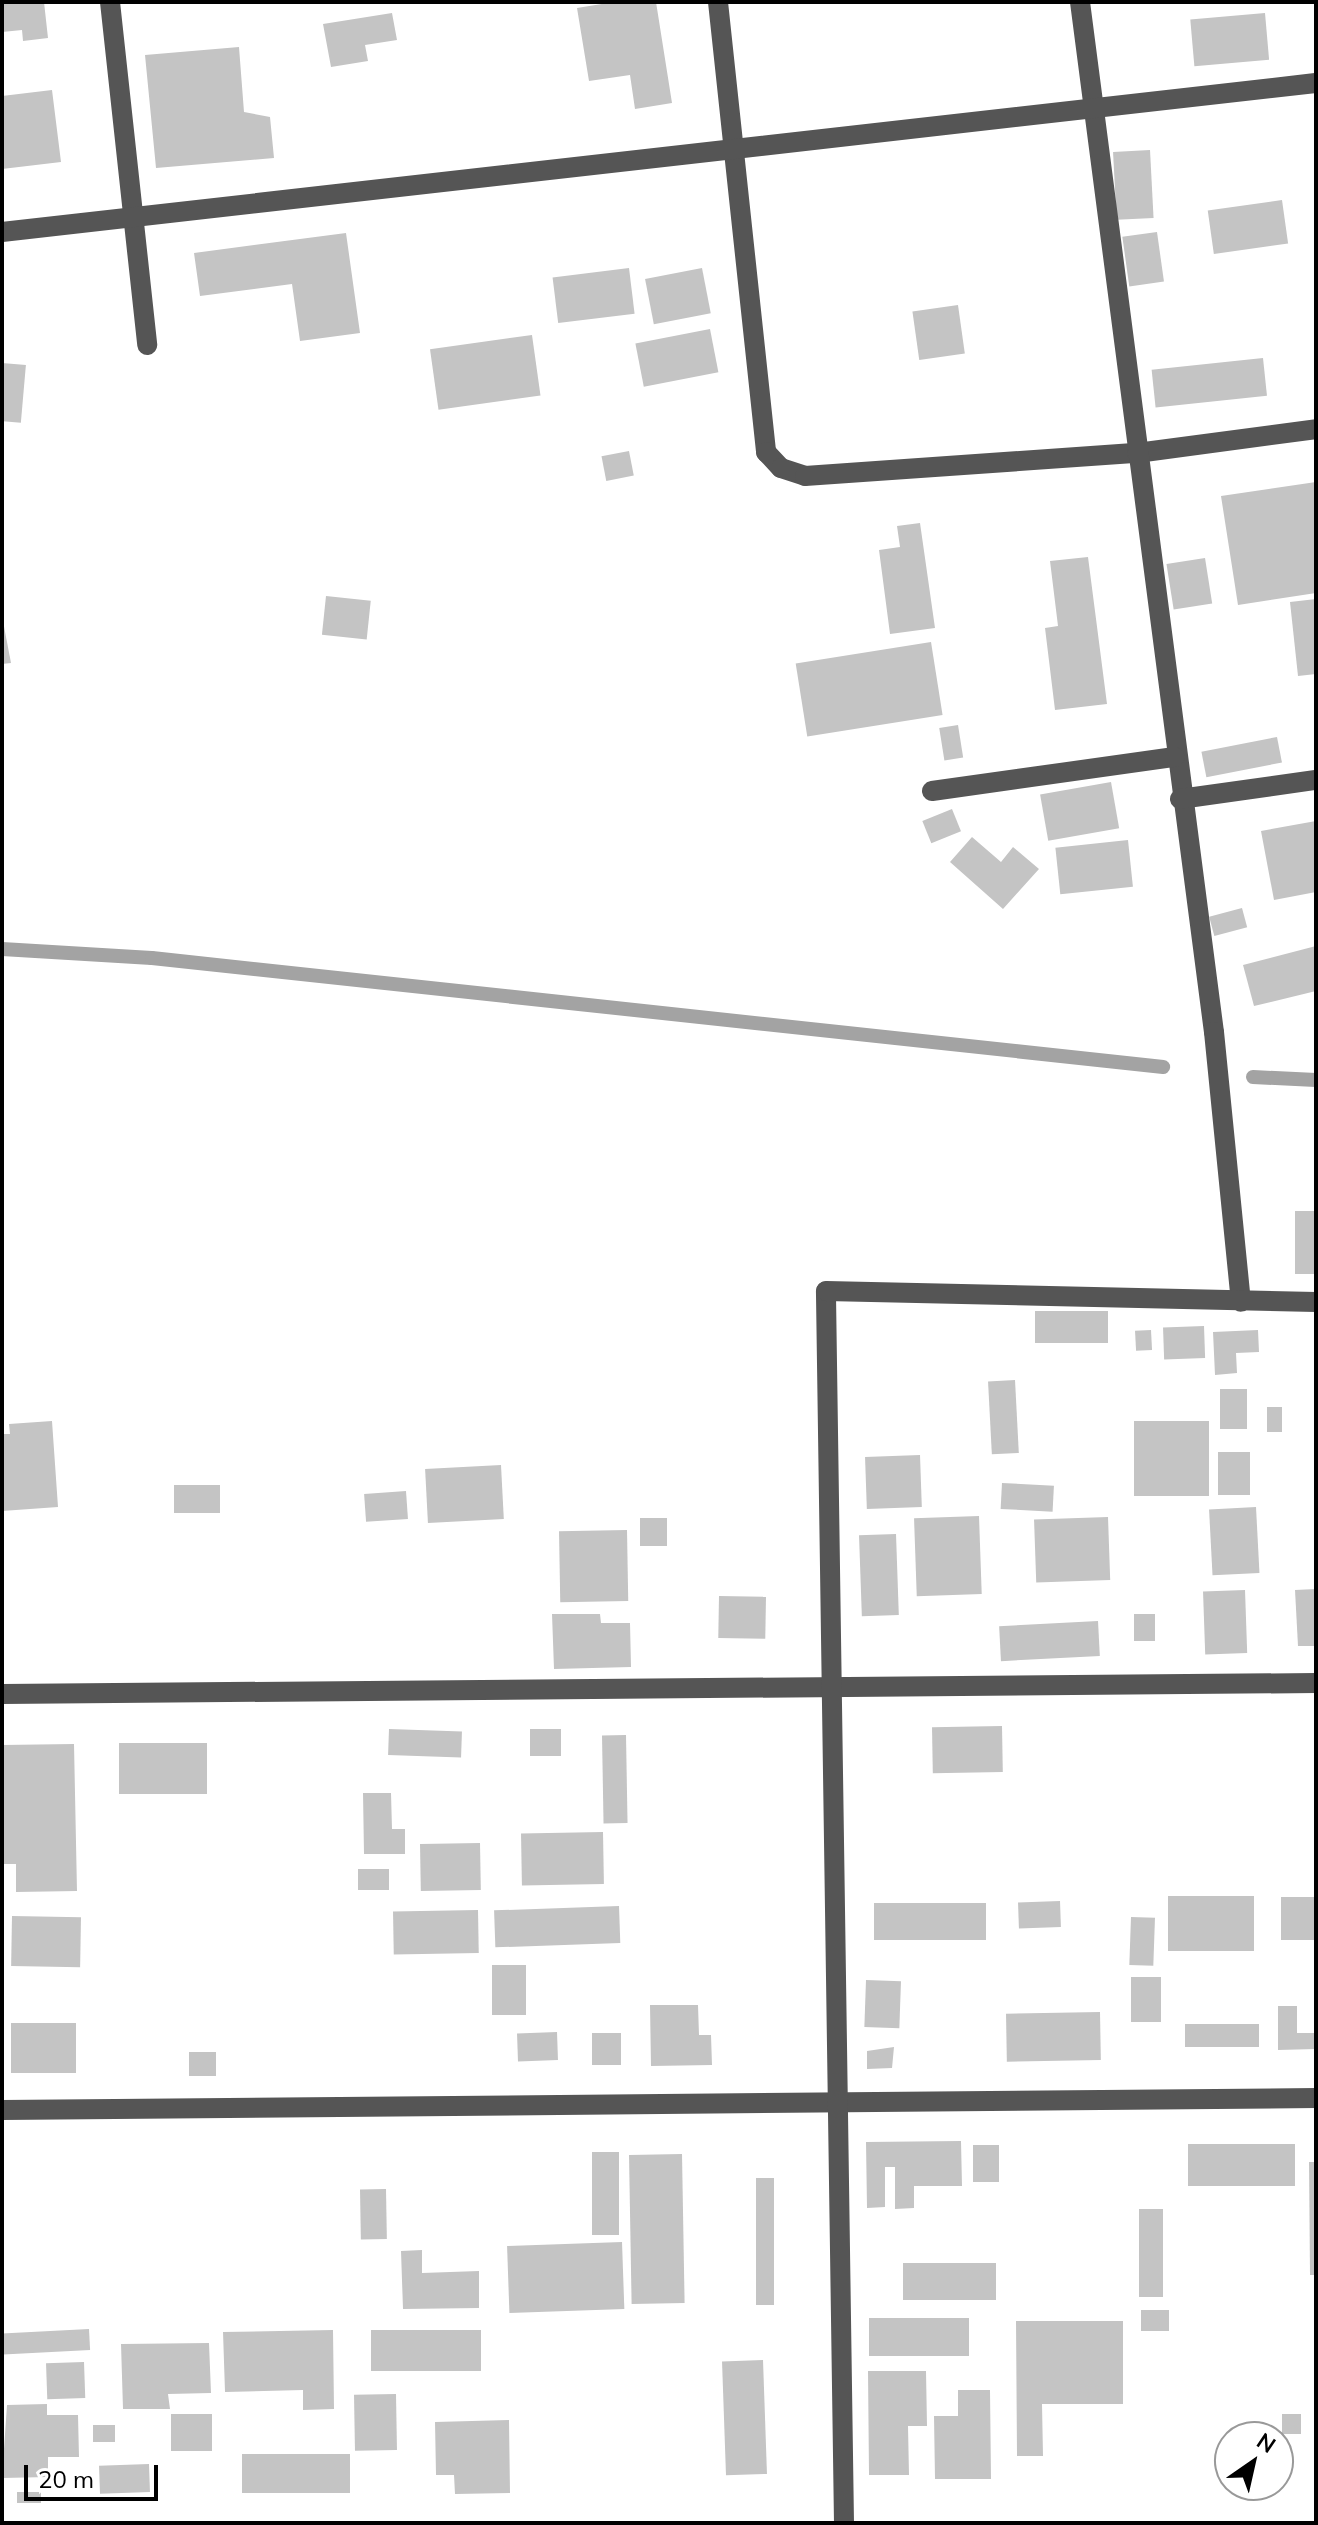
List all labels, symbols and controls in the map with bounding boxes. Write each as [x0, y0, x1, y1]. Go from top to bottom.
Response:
north arrow [1214, 2421, 1294, 2501]
text: N [1252, 2427, 1281, 2459]
scale bar [28, 2449, 162, 2499]
text: 20 m [38, 2464, 94, 2494]

